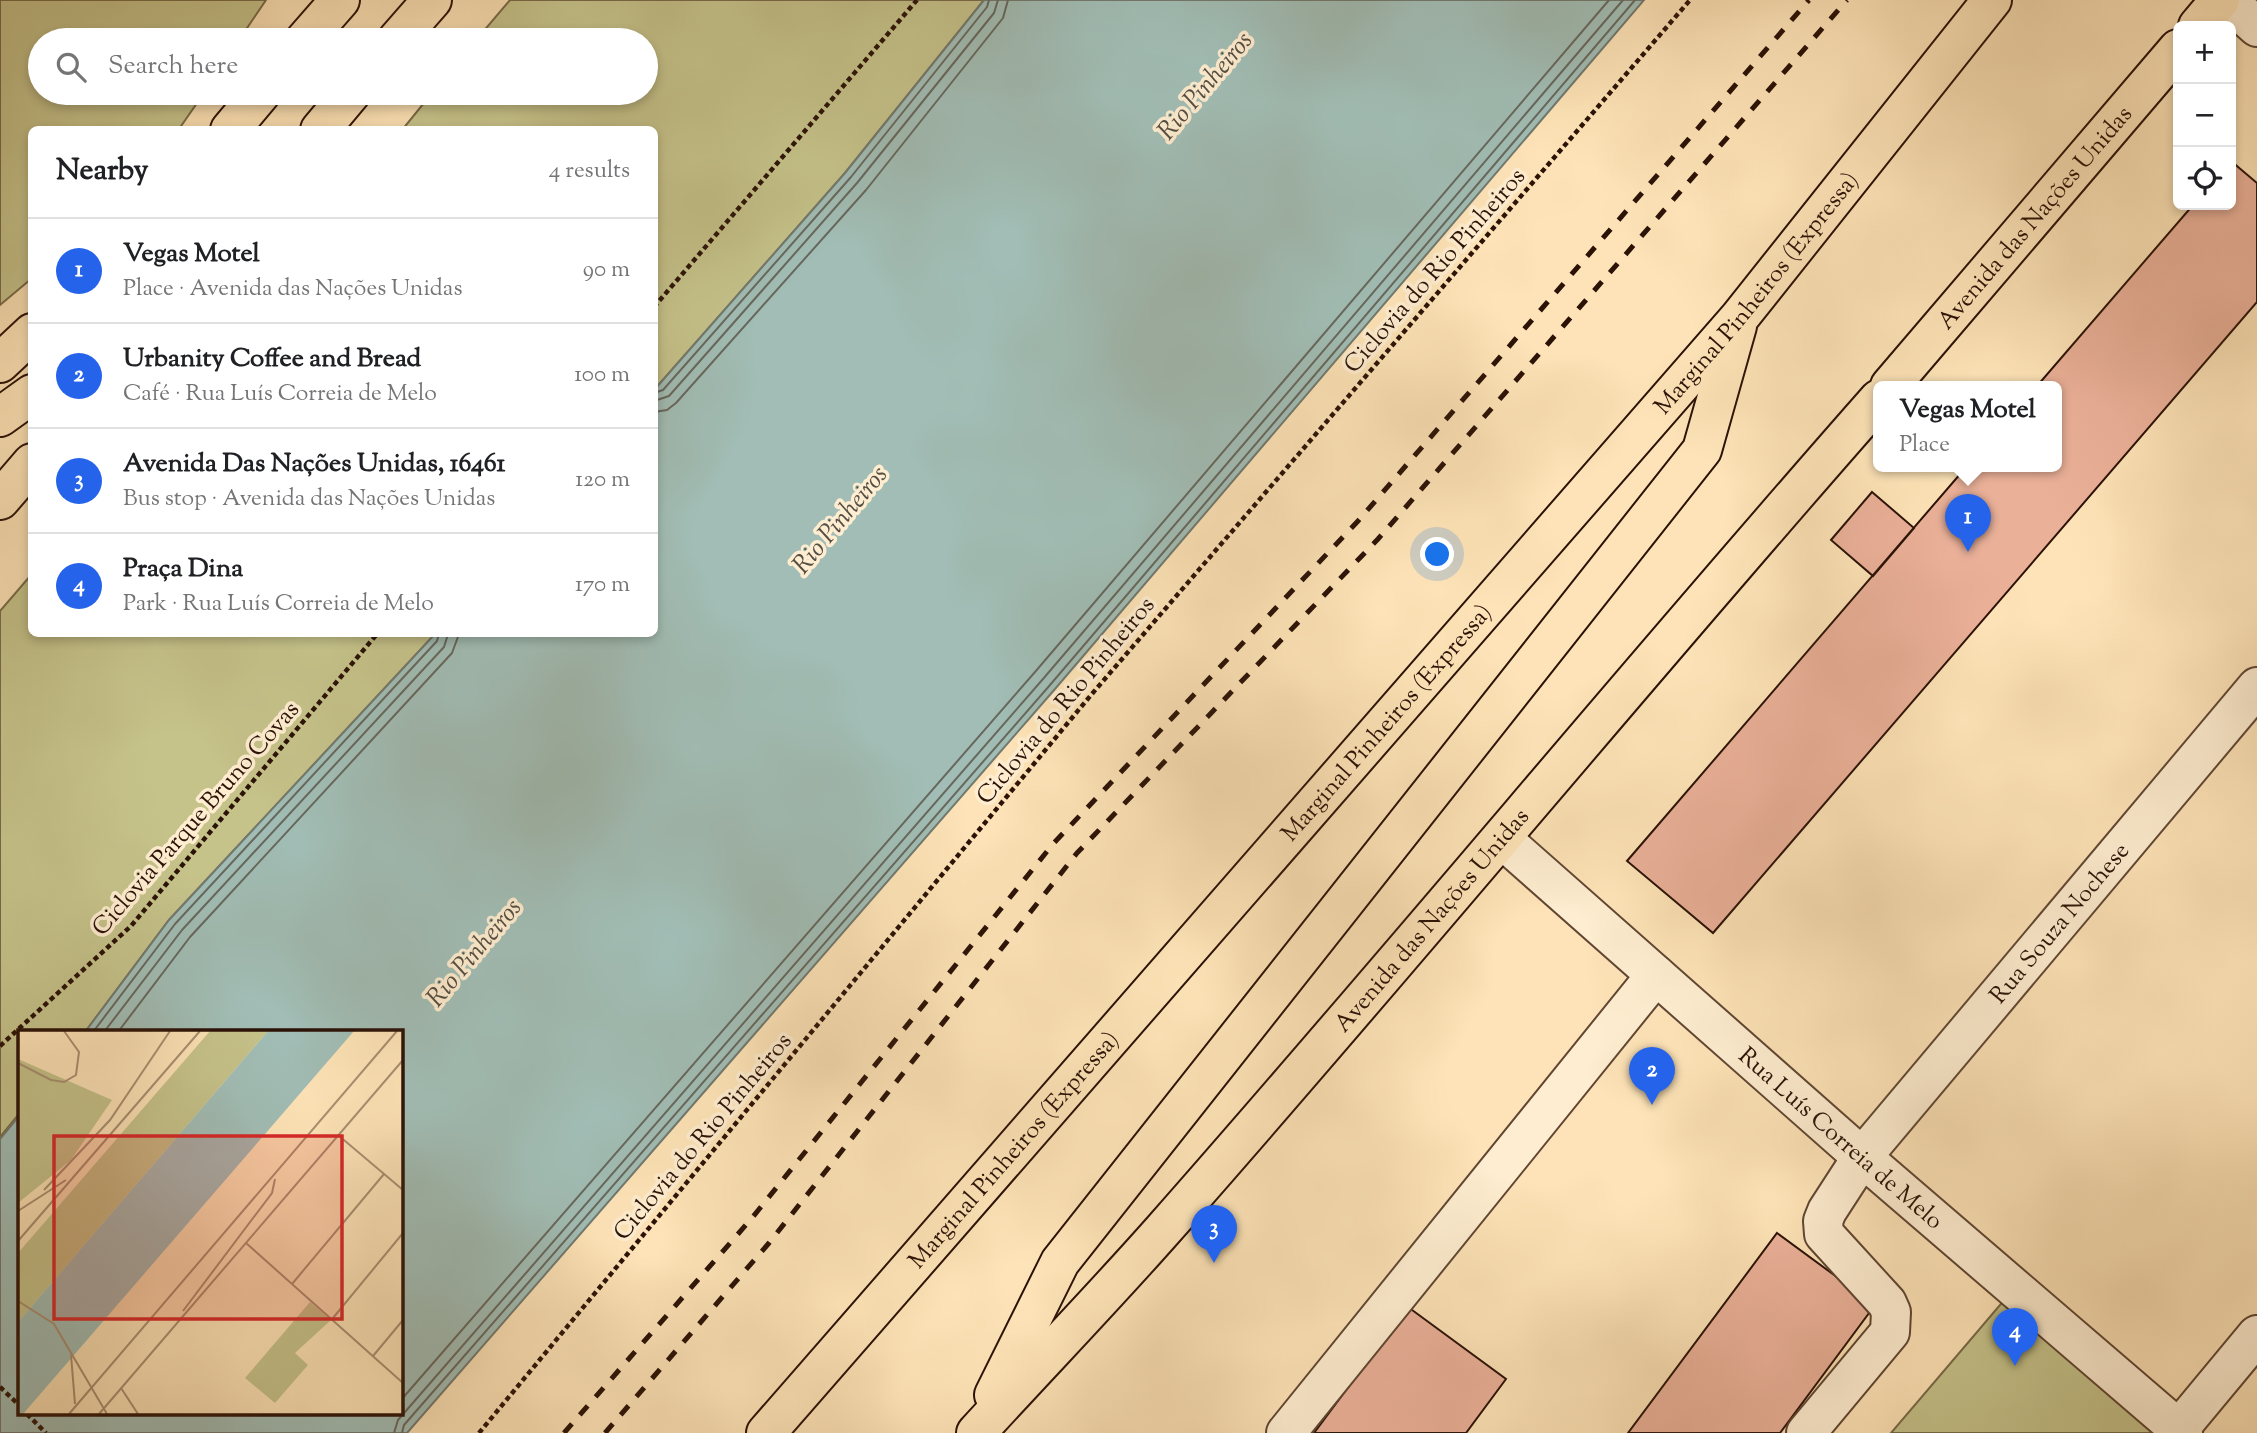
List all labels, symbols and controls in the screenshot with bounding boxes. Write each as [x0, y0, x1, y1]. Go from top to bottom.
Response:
map controls [2173, 21, 2236, 210]
button: + [2173, 21, 2236, 84]
water label: Rio Pinheiros [1149, 24, 1262, 149]
search box [28, 28, 658, 105]
icon: search [52, 48, 90, 86]
text: Search here [108, 48, 238, 85]
button: − [2173, 84, 2236, 147]
street label: Avenida das Nações Unidas [1930, 99, 2141, 338]
button: locate [2173, 147, 2236, 210]
text: Nearby [56, 150, 148, 193]
text: 4 results [549, 155, 630, 188]
street label: Ciclovia do Rio Pinheiros [1337, 161, 1534, 381]
street label: Marginal Pinheiros (Expressa) [1647, 166, 1868, 423]
text: Vegas Motel [123, 236, 260, 273]
text: 1 [75, 254, 83, 287]
text: 90 m [583, 254, 630, 287]
text: Place · Avenida das Nações Unidas [123, 273, 462, 306]
text: Urbanity Coffee and Bread [123, 341, 421, 378]
text: 2 [74, 359, 84, 392]
text: 100 m [574, 359, 630, 392]
text: Café · Rua Luís Correia de Melo [123, 378, 437, 411]
popup [1873, 381, 2062, 472]
text: Vegas Motel [1899, 392, 2036, 429]
text: Place [1899, 429, 1950, 462]
text: Avenida Das Nações Unidas, 16461 [123, 446, 505, 483]
water label: Rio Pinheiros [784, 458, 897, 583]
text: 3 [74, 464, 84, 497]
text: 120 m [575, 464, 630, 497]
text: Bus stop · Avenida das Nações Unidas [123, 483, 495, 516]
pin: 1 [1945, 494, 1991, 552]
your location [1420, 537, 1454, 571]
text: Praça Dina [123, 551, 243, 588]
text: 4 [73, 569, 85, 602]
text: 170 m [575, 569, 630, 602]
text: Park · Rua Luís Correia de Melo [123, 588, 434, 621]
street label: Ciclovia do Rio Pinheiros [969, 590, 1164, 813]
street label: Marginal Pinheiros (Expressa) [1274, 598, 1501, 850]
street label: Ciclovia Parque Bruno Covas [85, 694, 308, 944]
street label: Avenida das Nações Unidas [1327, 802, 1538, 1041]
street label: Rua Souza Nochese [1983, 836, 2138, 1012]
water label: Rio Pinheiros [418, 891, 531, 1016]
street label: Marginal Pinheiros (Expressa) [901, 1025, 1128, 1277]
street label: Ciclovia do Rio Pinheiros [606, 1026, 801, 1249]
inset map [18, 1030, 402, 1416]
street label: Rua Luís Correia de Melo [1730, 1040, 1950, 1238]
pin: 2 [1629, 1047, 1675, 1105]
pin: 3 [1191, 1205, 1237, 1263]
pin: 4 [1992, 1308, 2038, 1366]

